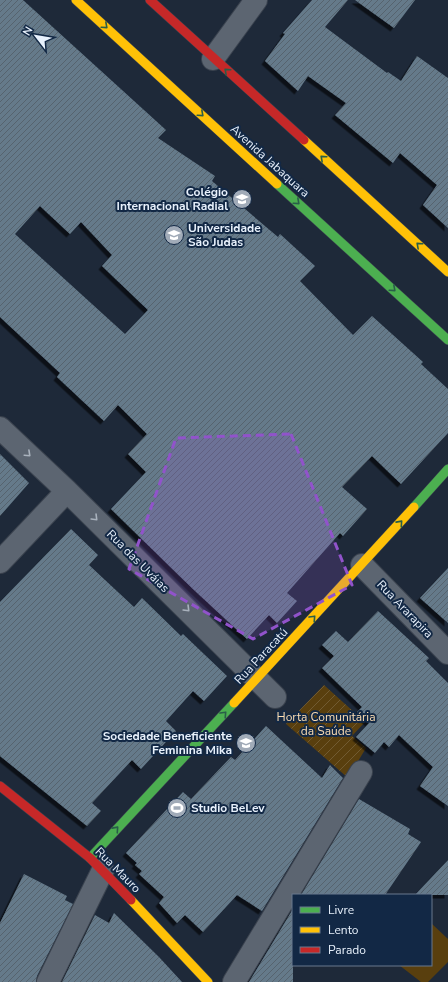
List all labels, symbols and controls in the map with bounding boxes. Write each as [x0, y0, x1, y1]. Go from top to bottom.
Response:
north arrow [16, 16, 56, 56]
one-way arrow [100, 22, 108, 29]
text: N [19, 24, 36, 38]
one-way arrow [224, 68, 231, 75]
one-way arrow [196, 109, 204, 117]
street label: Avenida Jabaquara [227, 121, 313, 201]
one-way arrow [320, 155, 328, 163]
place label: Colégio Internacional Radial [117, 184, 228, 214]
school or university icon: Colégio Internacional Radial [231, 188, 253, 210]
one-way arrow [292, 197, 299, 204]
place label: Universidade São Judas [188, 220, 261, 250]
school or university icon: Universidade São Judas [163, 224, 185, 246]
one-way arrow [416, 243, 424, 250]
one-way arrow [388, 285, 395, 292]
one-way arrow [24, 449, 31, 456]
one-way arrow [90, 513, 98, 521]
one-way arrow [396, 520, 403, 527]
street label: Rua das Uváias [103, 526, 173, 596]
street label: Rua Ararapira [373, 577, 437, 641]
one-way arrow [182, 604, 190, 612]
one-way arrow [308, 616, 315, 623]
street label: Rua Paracatú [231, 624, 291, 688]
park label: Horta Comunitária da Saúde [277, 709, 376, 739]
one-way arrow [219, 711, 227, 719]
place label: Sociedade Beneficiente Feminina Mika [103, 728, 232, 758]
school or university icon: Sociedade Beneficiente Feminina Mika [235, 732, 257, 754]
sports icon: Studio BeLev [166, 797, 188, 819]
place label: Studio BeLev [191, 800, 265, 816]
one-way arrow [112, 826, 119, 834]
street label: Rua Mauro [92, 844, 145, 897]
legend [292, 894, 432, 966]
text: Livre [328, 902, 354, 918]
text: Lento [328, 922, 359, 938]
text: Parado [328, 942, 366, 958]

